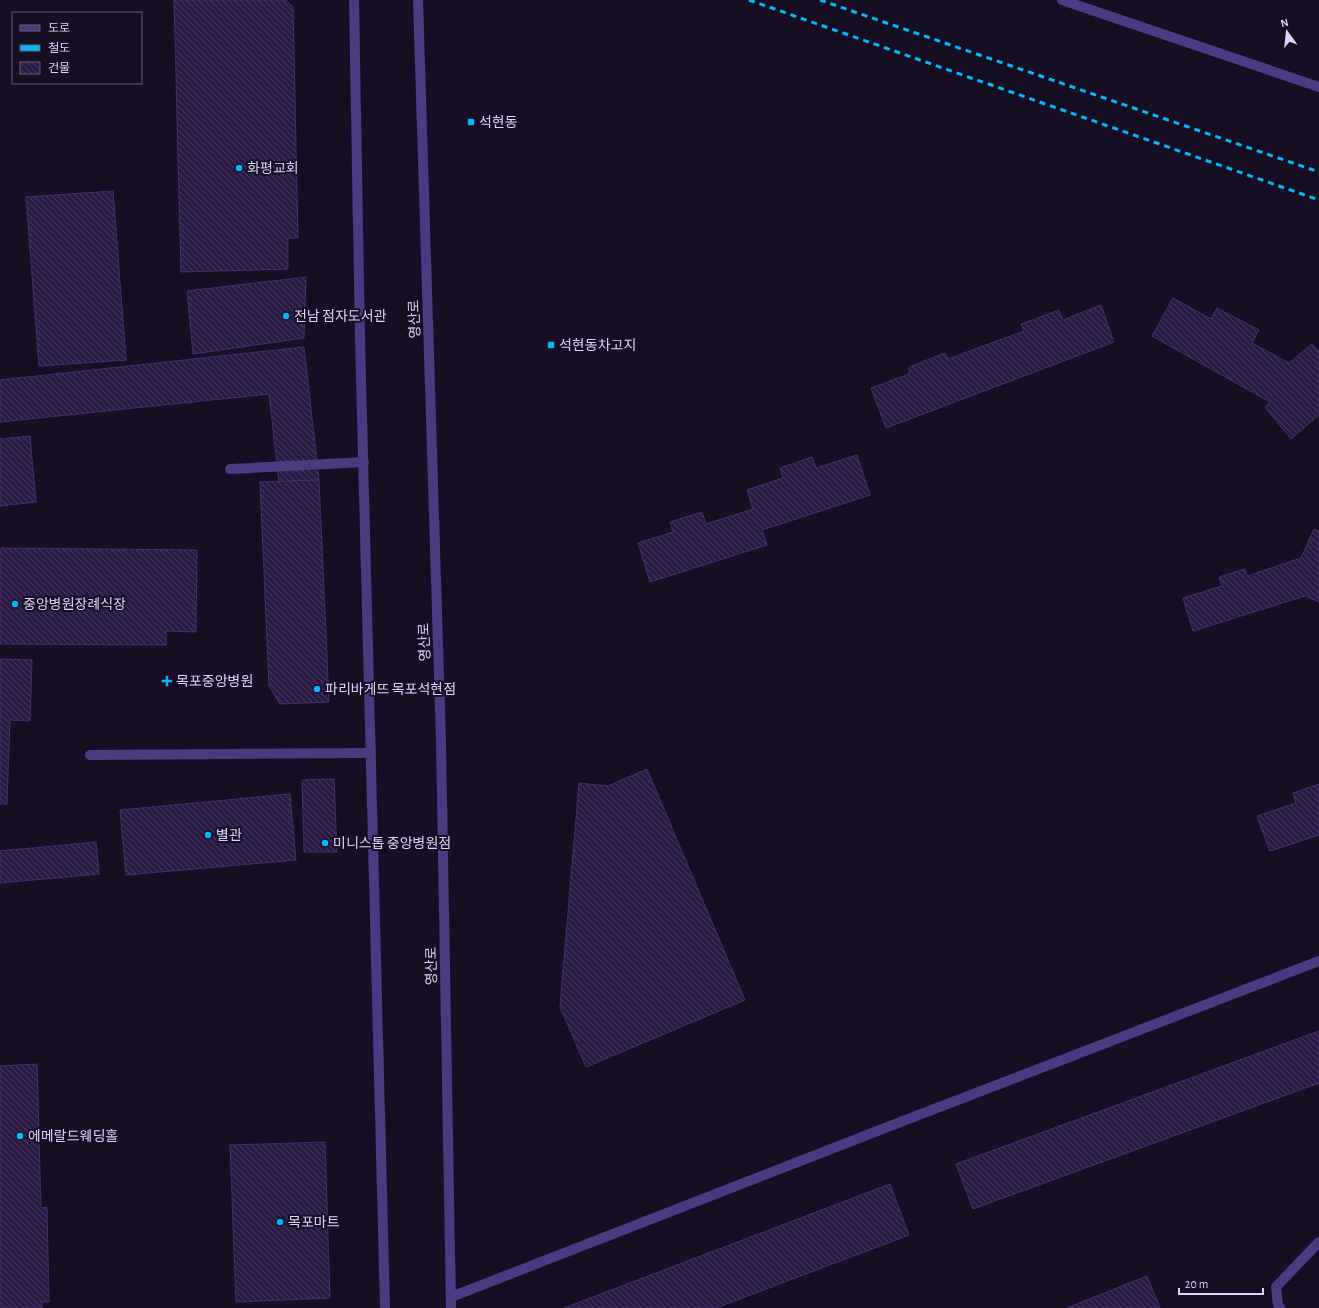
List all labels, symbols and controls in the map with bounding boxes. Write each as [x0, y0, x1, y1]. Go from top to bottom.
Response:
legend [12, 12, 142, 84]
north arrow [1267, 12, 1307, 52]
text: N [1279, 17, 1290, 29]
text: 도로 [48, 22, 70, 34]
text: 철도 [48, 42, 70, 54]
text: 건물 [48, 62, 70, 74]
place label: 석현동 [479, 114, 518, 130]
marker: 석현동 [466, 117, 476, 127]
place label: 화평교회 [247, 161, 299, 176]
marker: 화평교회 [234, 163, 244, 173]
street label: 영산로 [406, 299, 423, 339]
place label: 전남 점자도서관 [294, 309, 387, 324]
marker: 전남 점자도서관 [281, 311, 291, 321]
place label: 석현동차고지 [559, 337, 636, 353]
marker: 석현동차고지 [546, 340, 556, 350]
place label: 중앙병원장례식장 [23, 597, 126, 612]
marker: 중앙병원장례식장 [10, 599, 20, 609]
street label: 영산로 [416, 622, 433, 662]
place label: 목포중앙병원 [176, 674, 253, 689]
marker: 목포중앙병원 [161, 675, 173, 687]
place label: 파리바게뜨 목포석현점 [325, 681, 456, 697]
marker: 파리바게뜨 목포석현점 [312, 684, 322, 694]
place label: 별관 [216, 828, 242, 843]
marker: 별관 [203, 830, 213, 840]
place label: 미니스톱 중앙병원점 [333, 836, 451, 851]
marker: 미니스톱 중앙병원점 [320, 838, 330, 848]
street label: 영산로 [424, 946, 439, 985]
place label: 에메랄드웨딩홀 [28, 1129, 118, 1144]
marker: 에메랄드웨딩홀 [15, 1131, 25, 1141]
place label: 목포마트 [288, 1215, 340, 1230]
marker: 목포마트 [275, 1217, 285, 1227]
scale bar [1179, 1270, 1263, 1296]
text: 20 m [1185, 1278, 1208, 1290]

